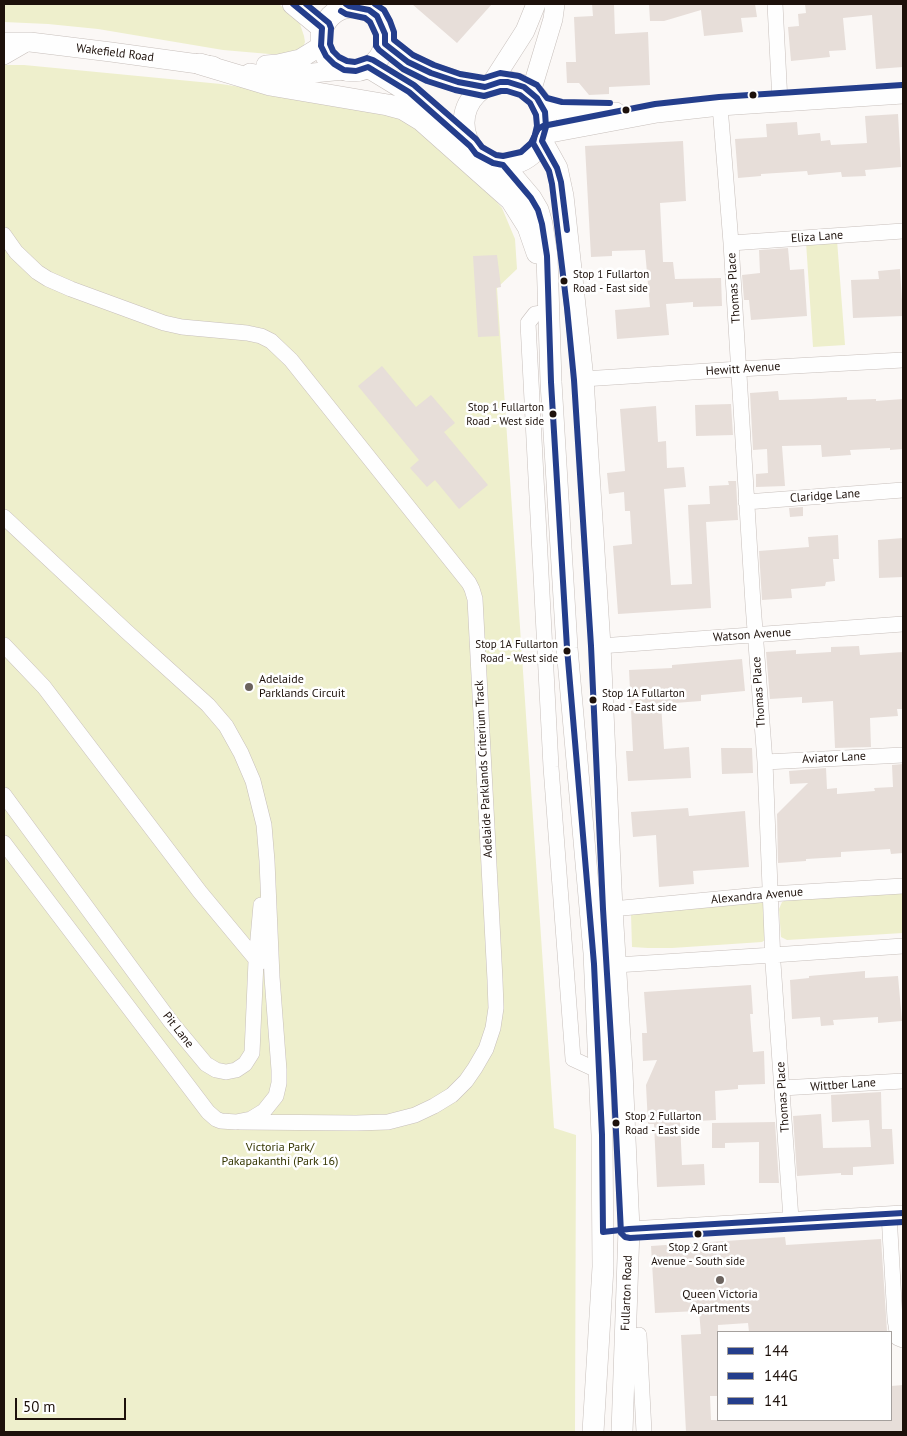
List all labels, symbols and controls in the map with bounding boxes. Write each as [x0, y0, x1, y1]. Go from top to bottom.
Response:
street label: Wakefield Road [75, 41, 155, 65]
unlabelled marker [748, 90, 758, 100]
unlabelled marker [621, 105, 631, 115]
street label: Eliza Lane [790, 228, 844, 246]
street label: Thomas Place [724, 252, 744, 324]
place label: Stop 1 Fullarton Road - East side [573, 268, 649, 294]
marker: Stop 1 Fullarton Road - East side [559, 276, 569, 286]
street label: Hewitt Avenue [705, 359, 781, 379]
place label: Stop 1 Fullarton Road - West side [466, 401, 544, 427]
marker: Stop 1 Fullarton Road - West side [548, 409, 558, 419]
street label: Claridge Lane [789, 486, 861, 506]
street label: Watson Avenue [712, 625, 792, 645]
place label: Stop 1A Fullarton Road - West side [475, 638, 558, 664]
marker: Stop 1A Fullarton Road - West side [562, 646, 572, 656]
street label: Thomas Place [749, 656, 769, 728]
place label: Adelaide Parklands Circuit [259, 673, 345, 701]
street label: Adelaide Parklands Criterium Track [472, 680, 496, 858]
marker: Adelaide Parklands Circuit [243, 681, 255, 693]
place label: Stop 1A Fullarton Road - East side [602, 687, 685, 713]
marker: Stop 1A Fullarton Road - East side [588, 695, 598, 705]
street label: Aviator Lane [802, 749, 866, 767]
street label: Alexandra Avenue [710, 885, 804, 907]
street label: Pit Lane [159, 1009, 197, 1051]
street label: Thomas Place [773, 1061, 793, 1133]
street label: Wittber Lane [810, 1076, 876, 1094]
place label: Stop 2 Fullarton Road - East side [625, 1110, 701, 1136]
marker: Stop 2 Fullarton Road - East side [611, 1118, 621, 1128]
park label: Victoria Park/ Pakapakanthi (Park 16) [222, 1141, 338, 1169]
marker: Stop 2 Grant Avenue - South side [693, 1229, 703, 1239]
place label: Stop 2 Grant Avenue - South side [651, 1241, 745, 1267]
street label: Fullarton Road [618, 1255, 636, 1331]
marker: Queen Victoria Apartments [714, 1274, 726, 1286]
place label: Queen Victoria Apartments [682, 1288, 758, 1316]
legend [717, 1331, 892, 1421]
text: 144 [764, 1341, 789, 1360]
text: 144G [764, 1366, 798, 1385]
scale bar [18, 1388, 129, 1420]
text: 141 [764, 1391, 789, 1410]
text: 50 m [23, 1397, 56, 1416]

